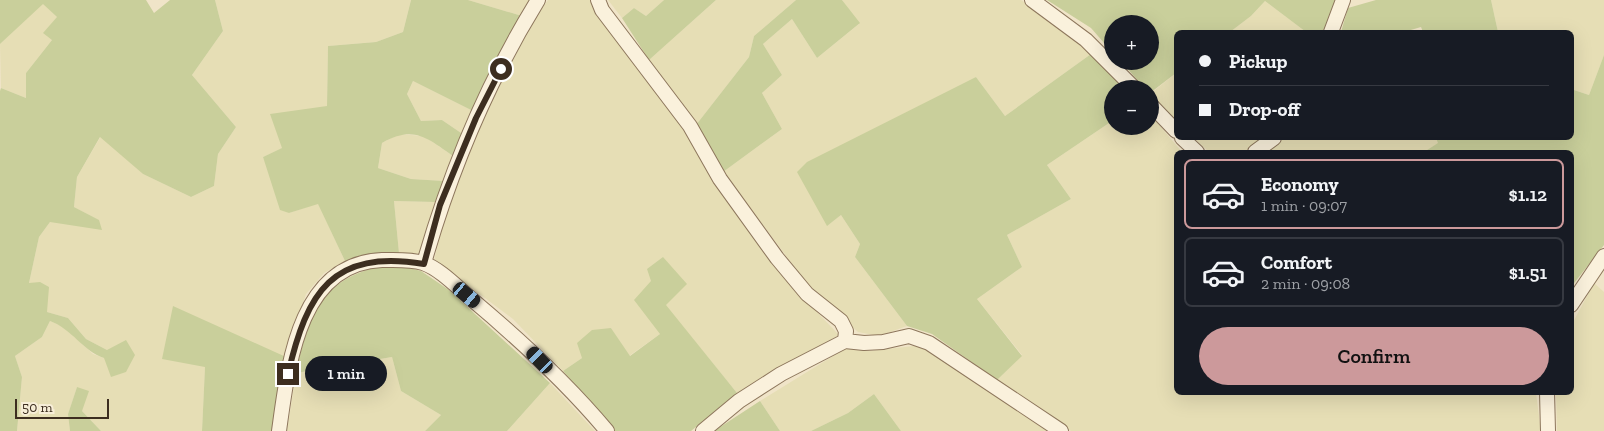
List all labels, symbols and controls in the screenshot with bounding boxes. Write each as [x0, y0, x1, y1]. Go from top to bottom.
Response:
map controls [1104, 15, 1159, 135]
button: + [1104, 15, 1159, 70]
text: Pickup [1229, 50, 1287, 73]
route start [490, 58, 512, 80]
button: − [1104, 80, 1159, 135]
text: Drop-off [1229, 98, 1300, 121]
icon: car [1201, 172, 1246, 217]
text: Economy [1261, 173, 1339, 196]
text: $1.12 [1508, 183, 1547, 206]
text: 1 min · 09:07 [1261, 196, 1347, 215]
icon: car [1201, 250, 1246, 295]
text: Comfort [1261, 251, 1332, 274]
text: $1.51 [1509, 261, 1547, 284]
text: 2 min · 09:08 [1261, 274, 1350, 293]
car [450, 280, 483, 310]
button: Confirm [1199, 327, 1549, 385]
car [524, 344, 555, 376]
callout: 1 min [306, 356, 388, 392]
route end [277, 363, 299, 385]
text: 1 min [327, 364, 365, 383]
scale bar [15, 396, 109, 419]
text: 50 m [22, 399, 53, 416]

